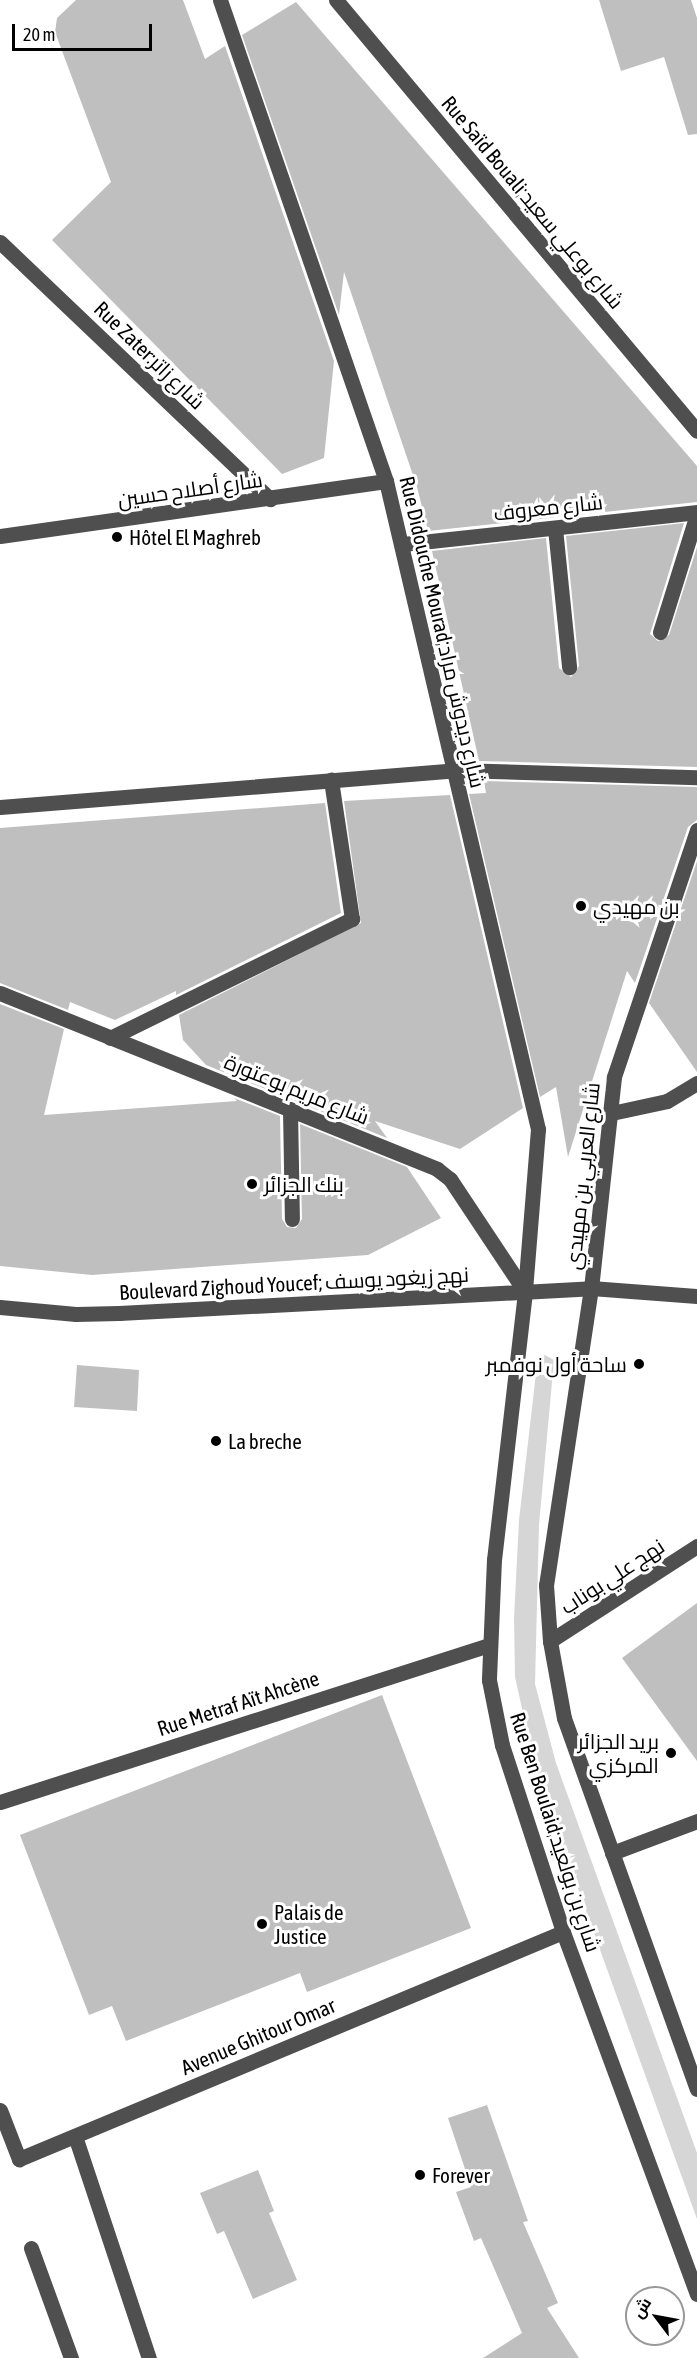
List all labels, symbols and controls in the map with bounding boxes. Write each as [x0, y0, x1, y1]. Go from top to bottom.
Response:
scale bar [15, 12, 154, 50]
text: 20 m [23, 24, 55, 45]
street label: Rue Saïd Bouali;شارع بوعلي سعيد [437, 90, 629, 314]
street label: Rue Zater;شارع زاتر [89, 296, 211, 414]
street label: شارع أصلاح حسين [116, 466, 264, 512]
street label: Rue Didouche Mourad;شارع ديدوش مراد [395, 474, 491, 790]
street label: شارع معروف [492, 489, 604, 525]
place label: Hôtel El Maghreb [129, 524, 261, 550]
marker: Hôtel El Maghreb [110, 530, 124, 544]
place label: بن مهيدي [593, 893, 680, 919]
marker: بن مهيدي [574, 899, 588, 913]
street label: شارع مريم بوعتورة [221, 1049, 373, 1129]
street label: شارع العربي بن مهيدي [560, 1081, 604, 1271]
place label: بنك الجزائر [264, 1171, 344, 1197]
marker: بنك الجزائر [245, 1177, 259, 1191]
street label: Boulevard Zighoud Youcef; نهج زيغود يوسف [119, 1261, 469, 1305]
place label: ساحة أول نوفمبر [486, 1351, 627, 1377]
marker: ساحة أول نوفمبر [632, 1357, 646, 1371]
place label: La breche [228, 1428, 302, 1454]
marker: La breche [209, 1434, 223, 1448]
street label: نهج علي بوناب [555, 1533, 669, 1619]
street label: Rue Metraf Aït Ahcène [154, 1665, 322, 1741]
street label: Rue Ben Boulaid;شارع بن بولعيد [505, 1709, 607, 1955]
place label: بريد الجزائر المركزي [578, 1728, 659, 1778]
marker: بريد الجزائر المركزي [664, 1746, 678, 1760]
place label: Palais de Justice [274, 1899, 344, 1949]
marker: Palais de Justice [255, 1917, 269, 1931]
street label: Avenue Ghitour Omar [177, 1992, 339, 2080]
place label: Forever [432, 2162, 490, 2188]
marker: Forever [413, 2168, 427, 2182]
north arrow [625, 2286, 685, 2346]
text: ش [628, 2294, 655, 2321]

